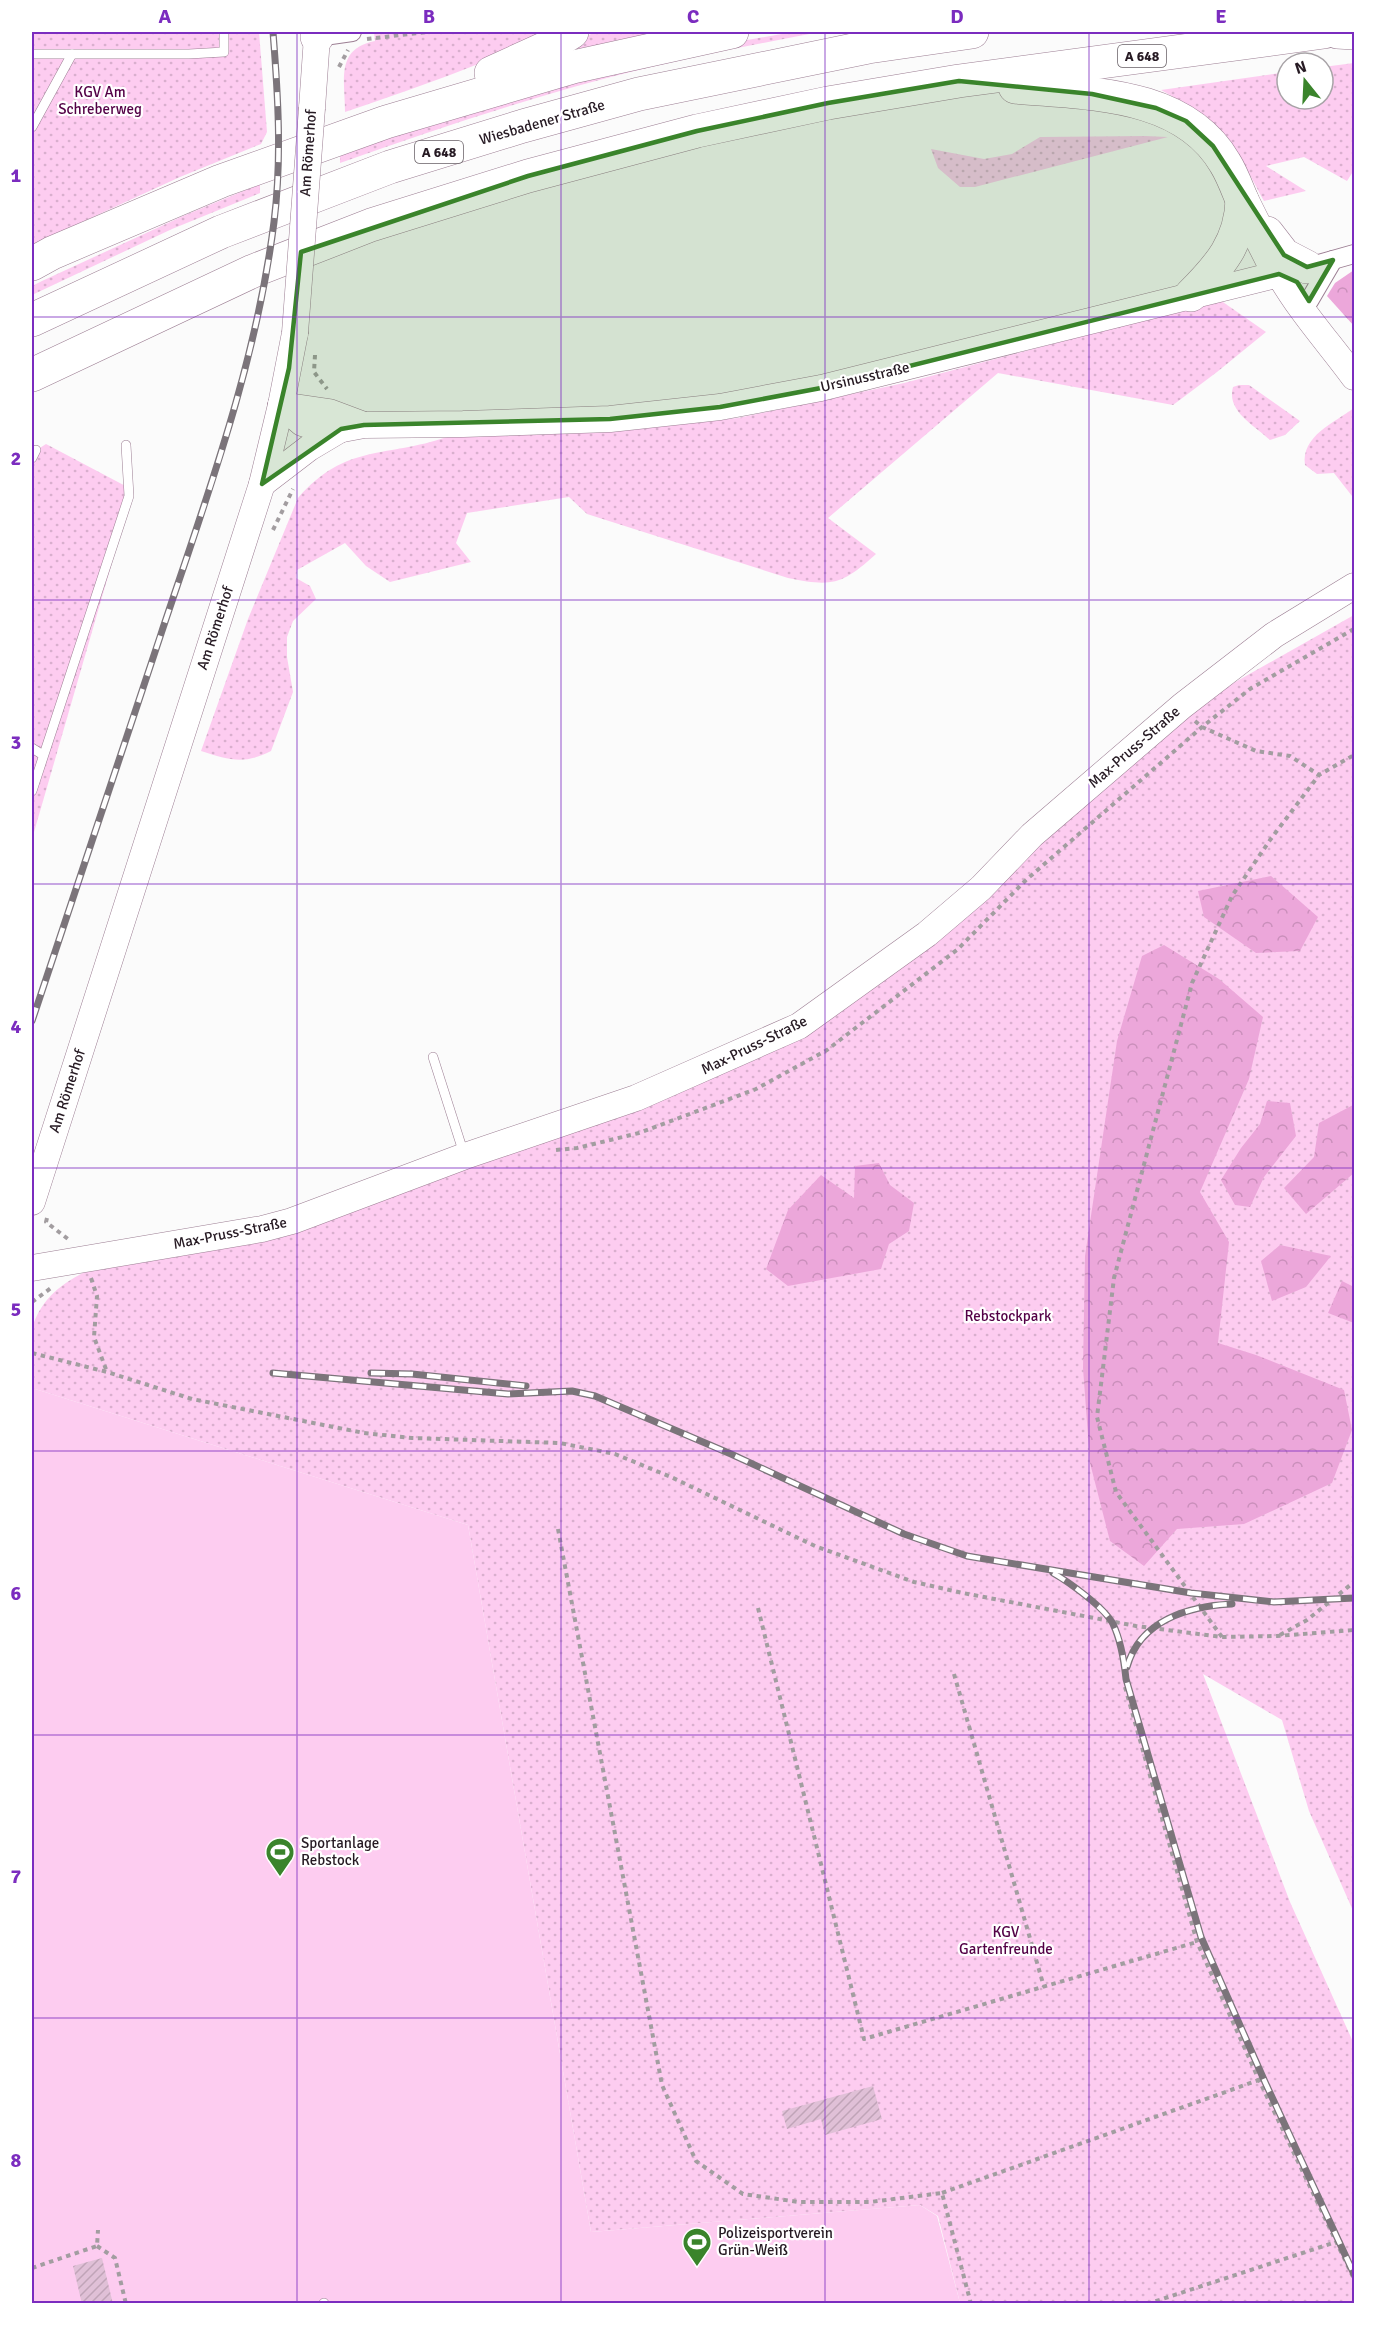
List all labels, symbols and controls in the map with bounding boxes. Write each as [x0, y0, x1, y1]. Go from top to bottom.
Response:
text: A [159, 4, 172, 29]
text: B [423, 4, 435, 29]
text: C [687, 4, 699, 29]
text: D [950, 4, 964, 29]
text: E [1215, 4, 1227, 29]
road number: A 648 [1118, 45, 1166, 67]
north arrow [1275, 51, 1335, 111]
text: N [1292, 56, 1309, 79]
park label: KGV Am Schreberweg [58, 83, 142, 118]
street label: Wiesbadener Straße [477, 95, 607, 149]
street label: Am Römerhof [296, 108, 320, 197]
road number: A 648 [415, 141, 463, 163]
text: 1 [11, 163, 22, 188]
street label: Ursinusstraße [819, 358, 911, 396]
text: 2 [11, 446, 21, 471]
street label: Am Römerhof [193, 583, 237, 672]
street label: Max-Pruss-Straße [1084, 702, 1184, 792]
text: 3 [11, 730, 21, 755]
street label: Max-Pruss-Straße [698, 1012, 810, 1078]
text: 4 [11, 1014, 22, 1039]
street label: Am Römerhof [45, 1046, 89, 1135]
street label: Max-Pruss-Straße [172, 1213, 288, 1253]
text: 5 [11, 1297, 21, 1322]
park label: Rebstockpark [965, 1307, 1052, 1325]
text: 6 [11, 1581, 22, 1606]
place label: Sportanlage Rebstock [301, 1834, 379, 1869]
sports icon: Sportanlage Rebstock [264, 1836, 296, 1878]
text: 7 [11, 1864, 22, 1889]
park label: KGV Gartenfreunde [959, 1923, 1053, 1958]
text: 8 [11, 2148, 22, 2173]
place label: Polizeisportverein Grün-Weiß [718, 2224, 833, 2259]
sports icon: Polizeisportverein Grün-Weiß [681, 2226, 713, 2268]

